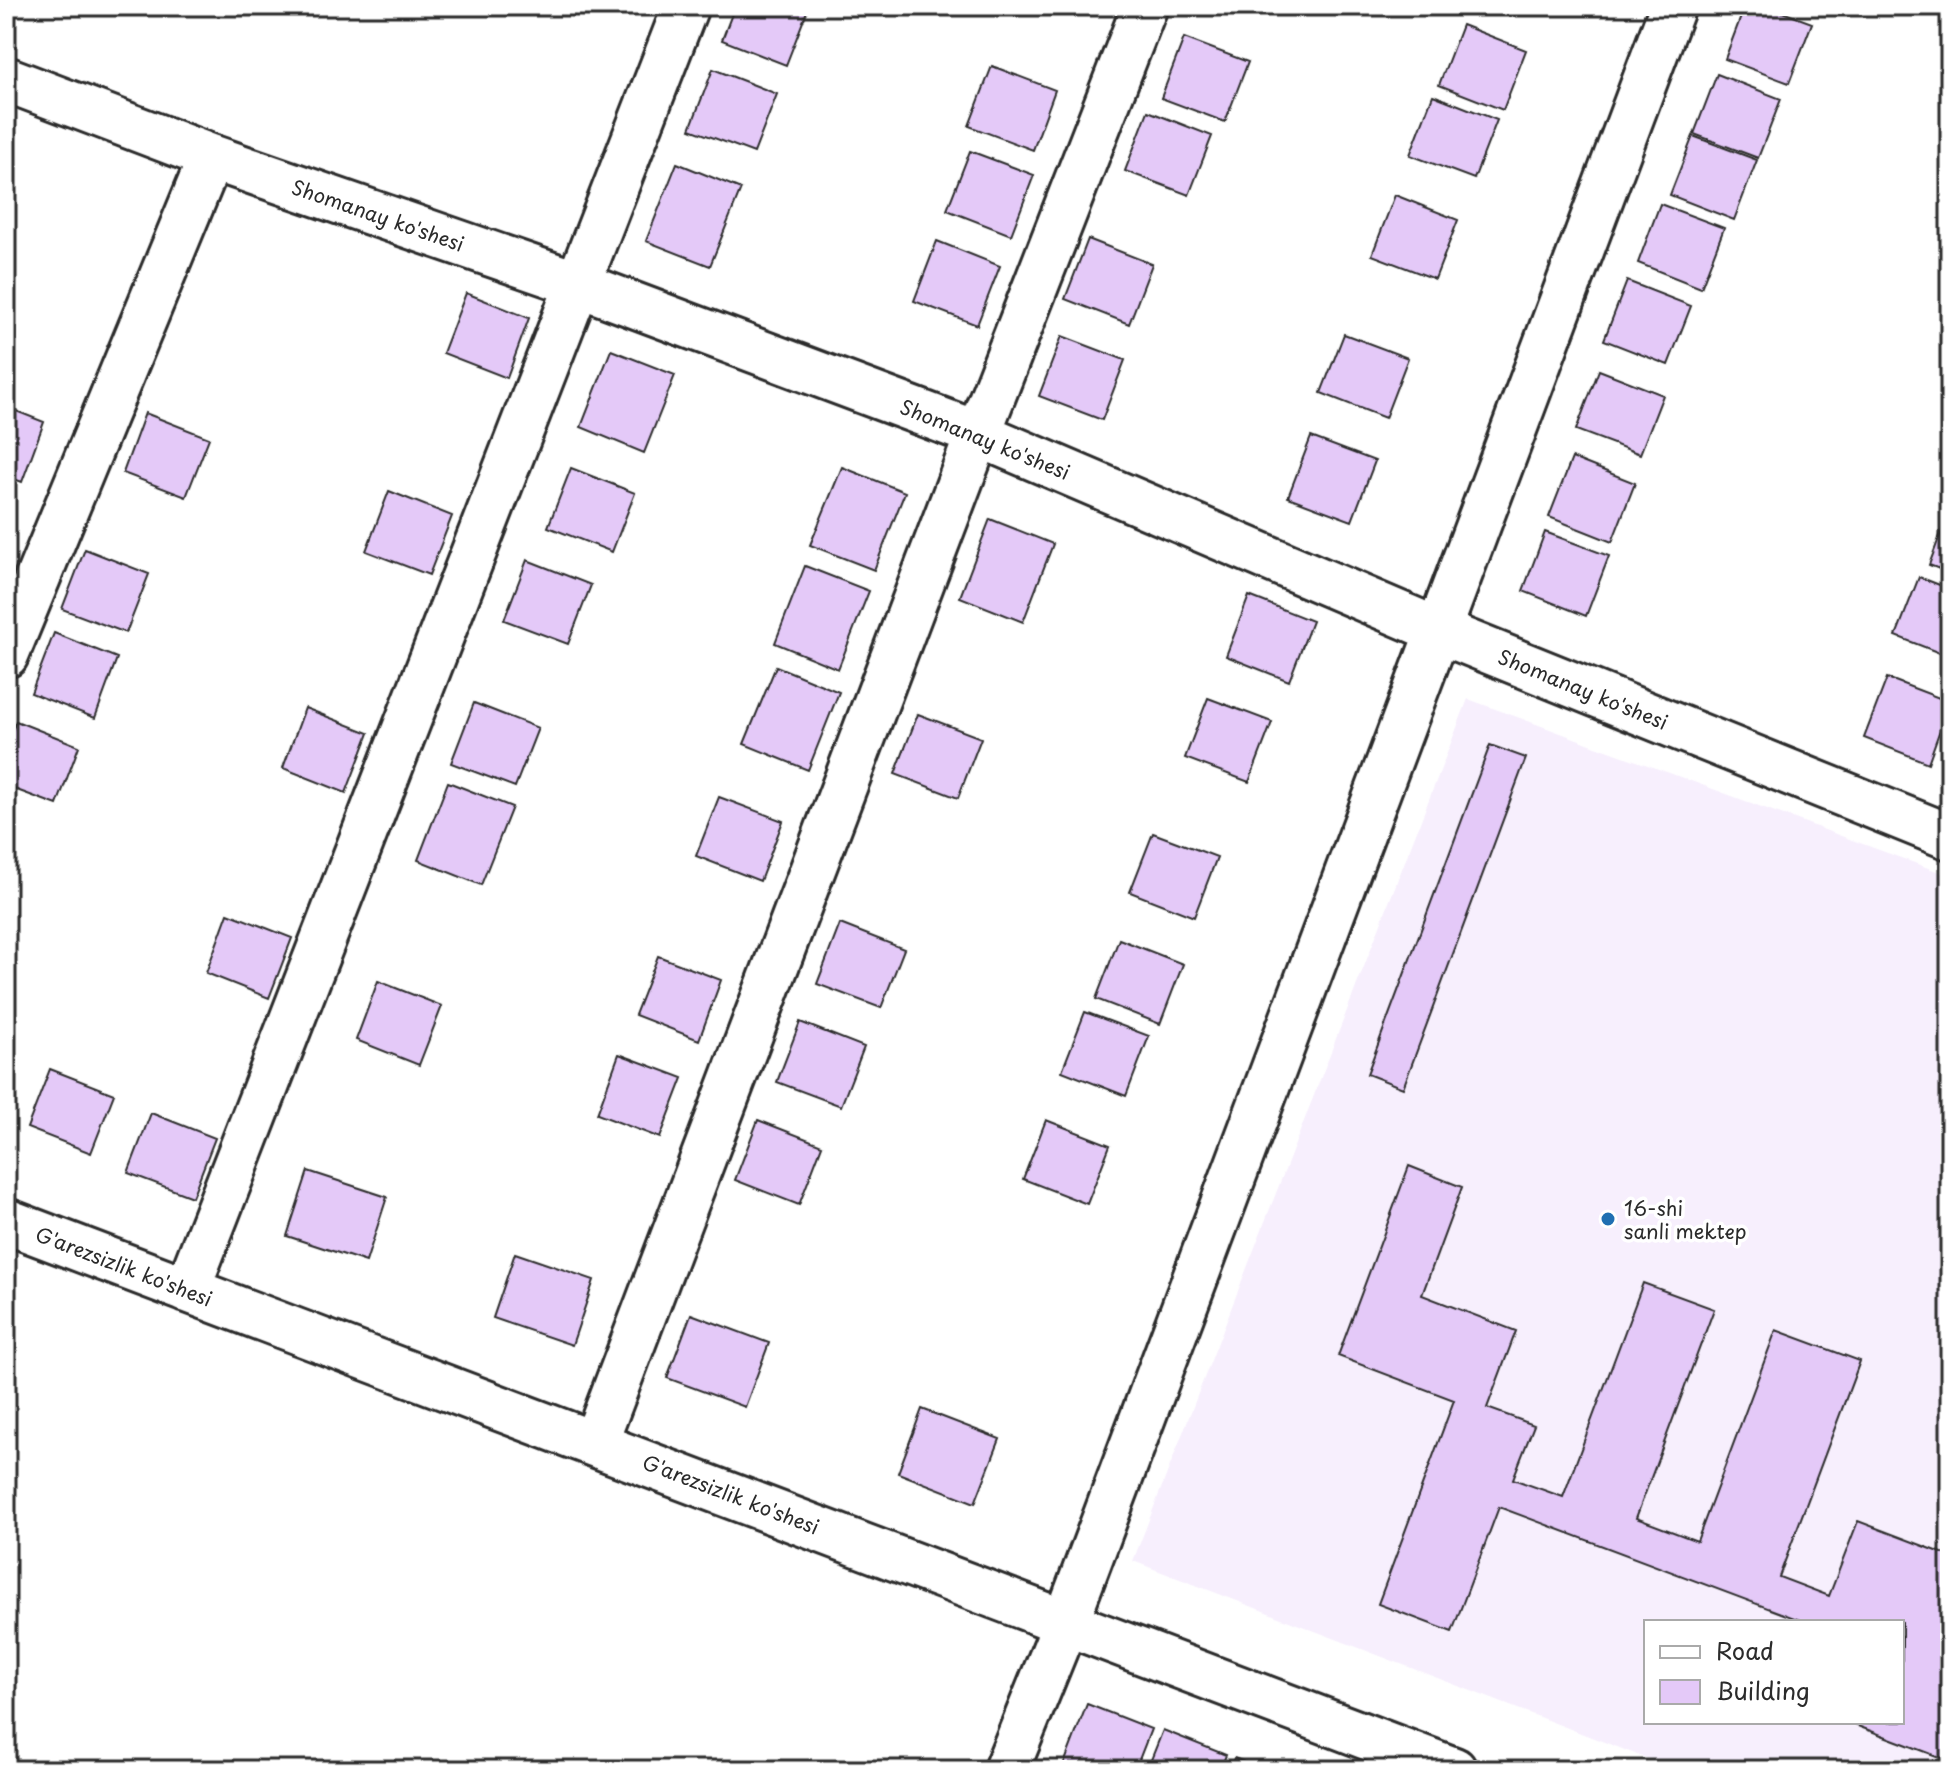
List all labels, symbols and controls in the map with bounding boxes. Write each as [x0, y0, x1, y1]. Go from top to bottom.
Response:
street label: Shomanay ko'shesi [288, 171, 468, 259]
street label: Shomanay ko'shesi [896, 391, 1074, 487]
street label: Shomanay ko'shesi [1494, 641, 1672, 737]
place label: 16-shi sanli mektep [1624, 1193, 1746, 1246]
marker: 16-shi sanli mektep [1599, 1210, 1617, 1228]
street label: G'arezsizlik ko'shesi [31, 1218, 217, 1314]
street label: G'arezsizlik ko'shesi [638, 1446, 824, 1542]
legend [1644, 1620, 1904, 1724]
text: Road [1716, 1632, 1774, 1668]
text: Building [1716, 1672, 1810, 1708]

